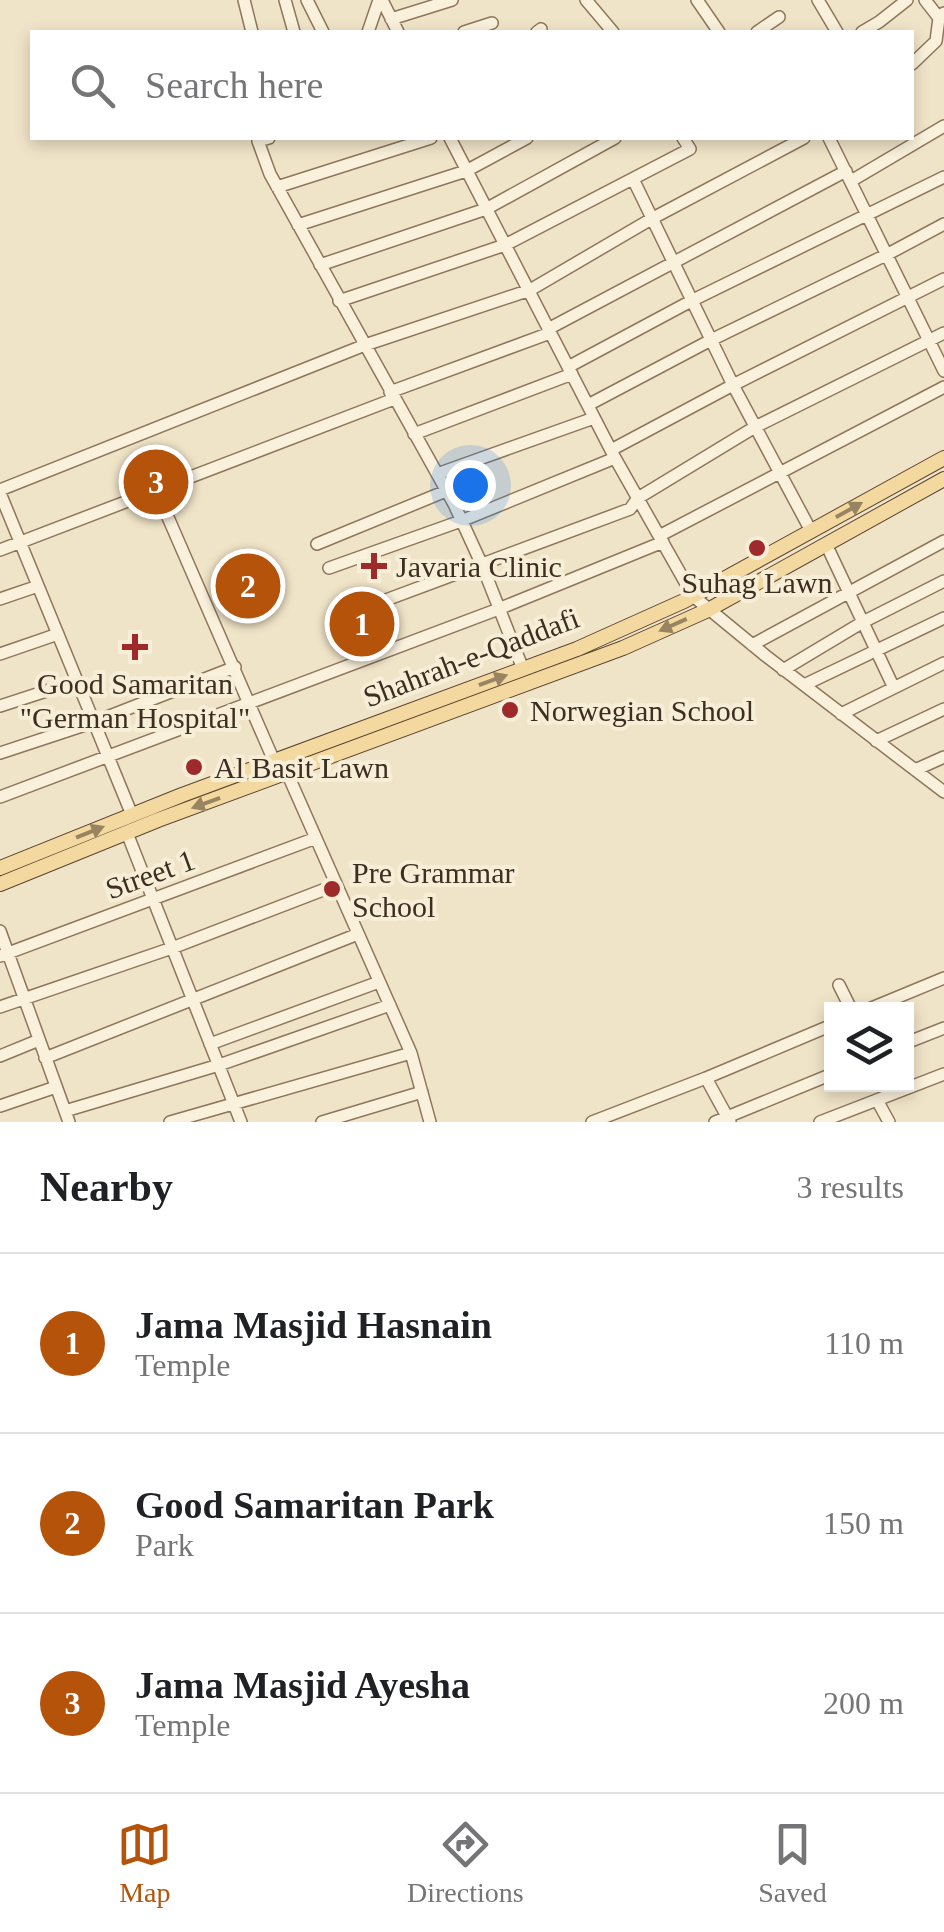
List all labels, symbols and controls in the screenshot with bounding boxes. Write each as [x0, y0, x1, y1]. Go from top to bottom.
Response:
search box [30, 30, 914, 140]
icon: search [65, 58, 120, 113]
text: Search here [145, 64, 323, 106]
pin: 3 [124, 444, 188, 520]
your location [445, 460, 496, 511]
one-way arrow [834, 502, 863, 519]
marker: Suhag Lawn [746, 537, 768, 559]
pin: 2 [216, 548, 280, 624]
place label: Javaria Clinic [396, 550, 562, 583]
marker: Javaria Clinic [361, 553, 387, 579]
place label: Suhag Lawn [682, 566, 832, 599]
pin: 1 [330, 586, 394, 662]
street label: Shahrah-e-Qaddafi [359, 601, 583, 713]
one-way arrow [659, 617, 688, 633]
marker: Good Samaritan "German Hospital" [122, 634, 148, 660]
place label: Good Samaritan "German Hospital" [20, 667, 250, 734]
one-way arrow [478, 672, 508, 687]
place label: Norwegian School [530, 694, 754, 727]
marker: Norwegian School [499, 699, 521, 721]
place label: Al Basit Lawn [214, 751, 389, 784]
marker: Al Basit Lawn [183, 756, 205, 778]
one-way arrow [191, 795, 221, 811]
one-way arrow [76, 823, 106, 839]
street label: Street 1 [101, 843, 199, 905]
place label: Pre Grammar School [352, 856, 514, 923]
marker: Pre Grammar School [321, 878, 343, 900]
map controls [824, 1002, 914, 1092]
button: layers [824, 1002, 914, 1092]
text: Nearby [40, 1164, 173, 1210]
text: 3 results [796, 1169, 904, 1205]
text: Jama Masjid Hasnain [135, 1304, 492, 1346]
text: 1 [65, 1325, 81, 1361]
text: 110 m [824, 1325, 904, 1361]
text: Temple [135, 1347, 231, 1383]
text: Good Samaritan Park [135, 1484, 494, 1526]
text: 2 [65, 1505, 81, 1541]
text: 150 m [823, 1505, 904, 1541]
text: Park [135, 1527, 194, 1563]
text: Jama Masjid Ayesha [135, 1664, 470, 1706]
text: 3 [65, 1685, 81, 1721]
text: 200 m [823, 1685, 904, 1721]
text: Temple [135, 1707, 231, 1743]
tab: Map [117, 1817, 172, 1909]
tab: Directions [407, 1817, 524, 1909]
tab: Saved [758, 1817, 827, 1909]

